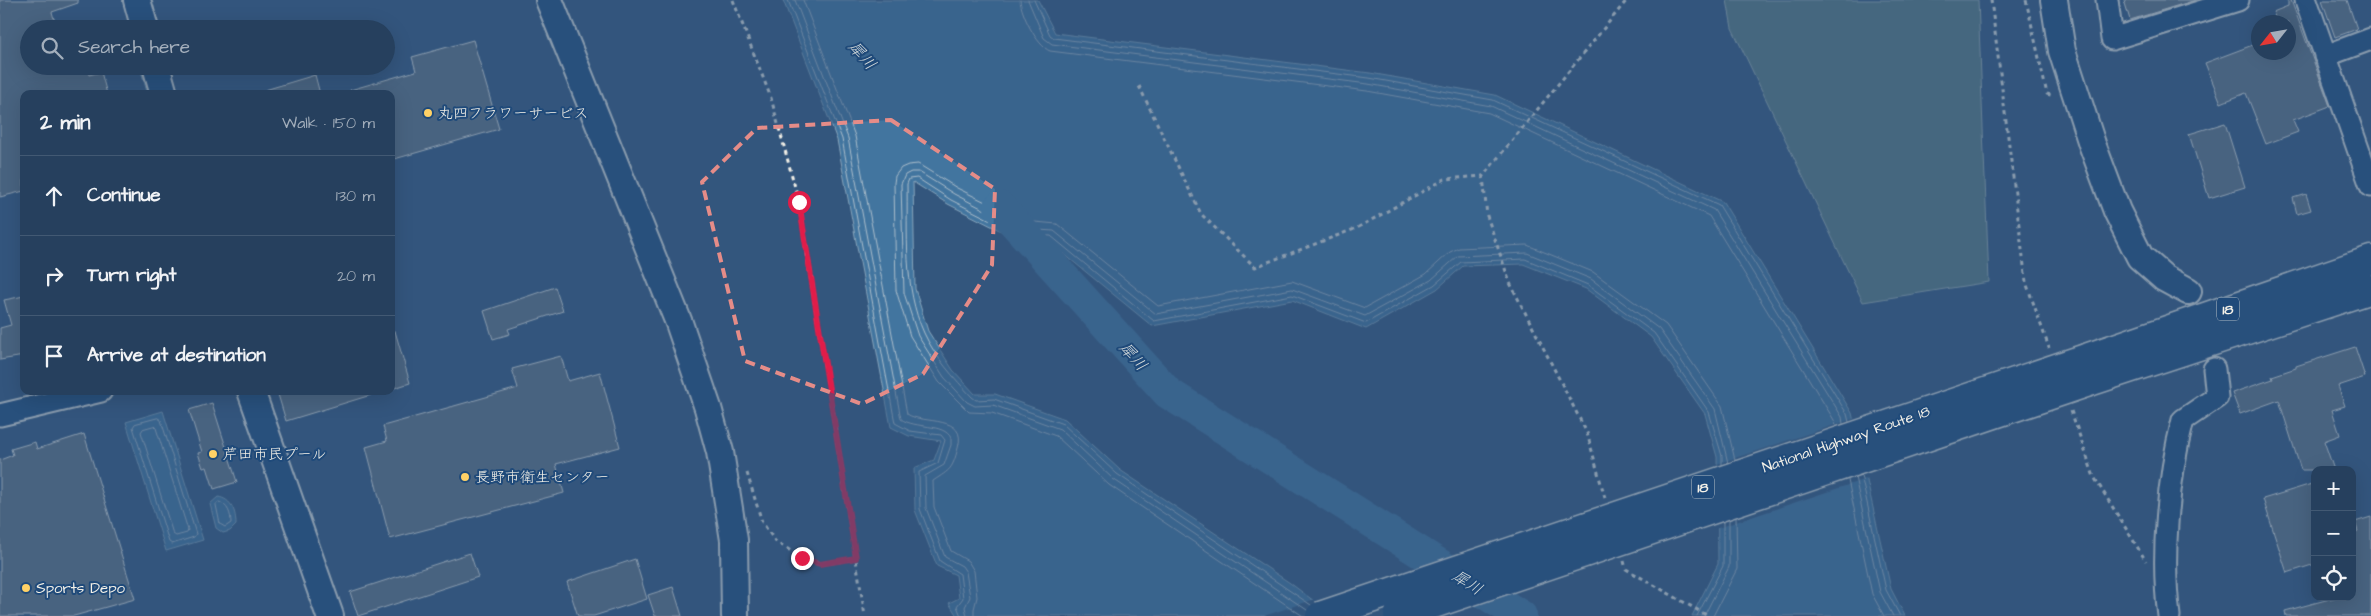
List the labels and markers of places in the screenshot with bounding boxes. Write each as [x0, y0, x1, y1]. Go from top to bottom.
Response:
place label: 丸四フラワーサービス [438, 103, 589, 124]
marker: 丸四フラワーサービス [422, 107, 434, 119]
place label: 芹田市民プール [223, 444, 326, 465]
marker: 芹田市民プール [207, 448, 219, 460]
place label: 長野市衛生センター [475, 467, 609, 488]
marker: 長野市衛生センター [459, 471, 471, 483]
place label: Sports Depo [36, 578, 125, 599]
marker: Sports Depo [20, 582, 32, 594]

